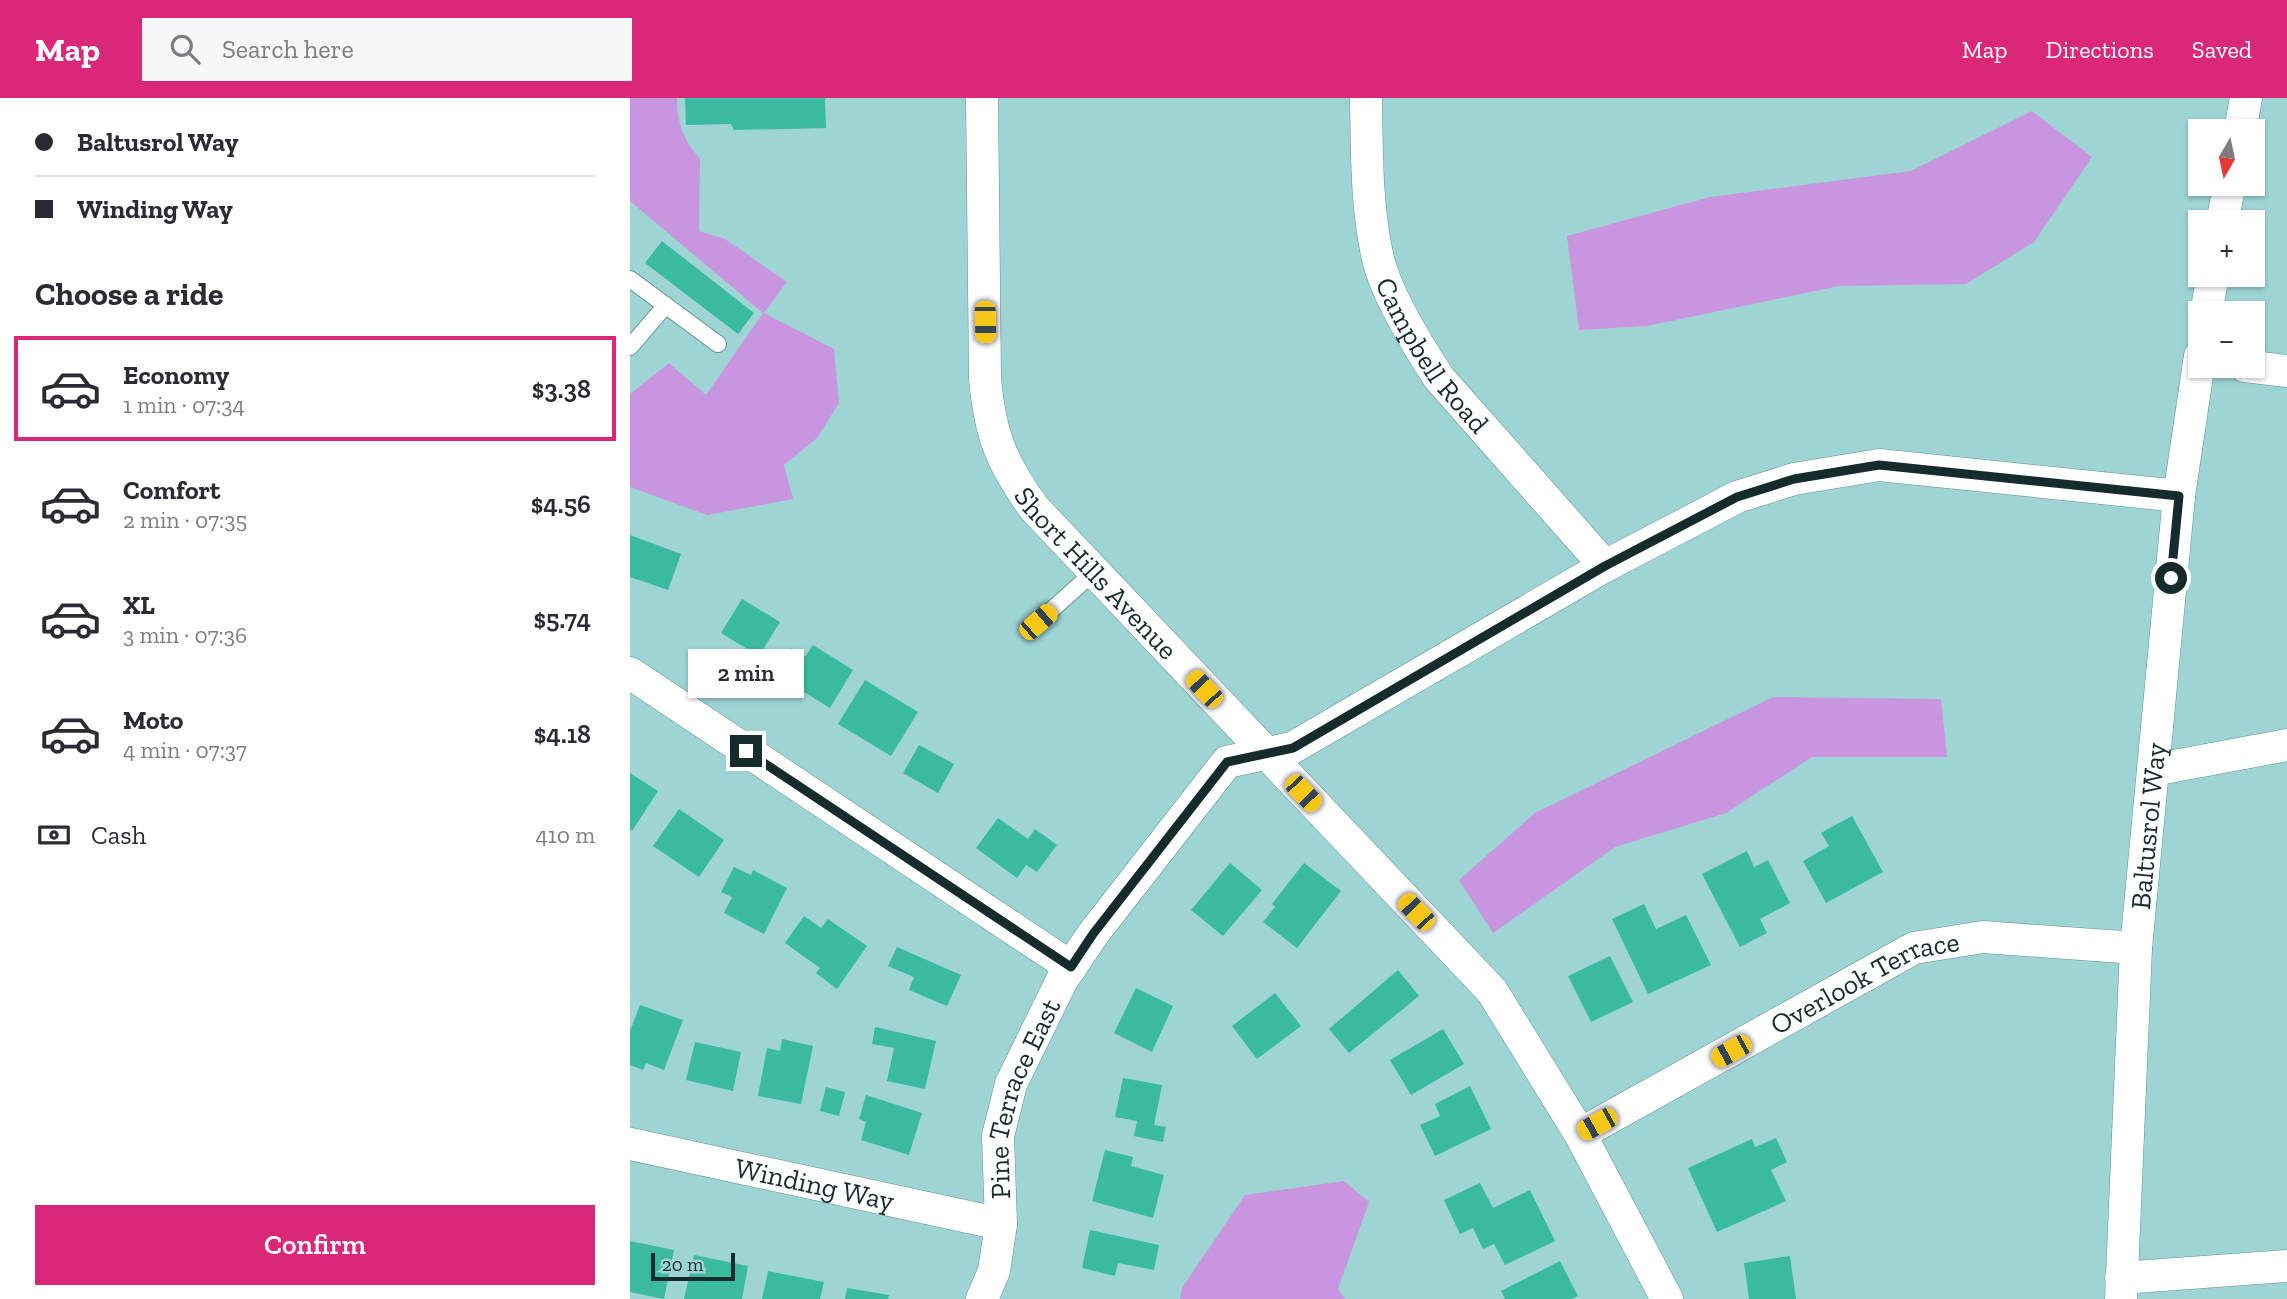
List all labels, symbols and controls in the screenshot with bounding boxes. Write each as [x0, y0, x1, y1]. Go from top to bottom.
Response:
search box [142, 18, 632, 81]
text: Map [35, 30, 100, 69]
icon: search [166, 30, 204, 68]
text: Search here [222, 33, 354, 65]
text: Map [1962, 35, 2008, 64]
text: Directions [2046, 35, 2154, 64]
text: Saved [2192, 35, 2252, 64]
north arrow [2188, 119, 2264, 196]
map controls [2188, 119, 2265, 378]
text: Baltusrol Way [77, 126, 238, 158]
text: Winding Way [77, 193, 233, 225]
button: + [2188, 210, 2265, 287]
street label: Campbell Road [1369, 273, 1496, 440]
text: Choose a ride [35, 275, 223, 313]
car [975, 301, 996, 343]
button: − [2188, 301, 2265, 378]
icon: car [39, 357, 102, 420]
text: Economy [123, 359, 229, 391]
text: $3.38 [532, 373, 591, 405]
text: 1 min · 07:34 [123, 391, 245, 419]
icon: car [39, 472, 102, 535]
text: Comfort [123, 474, 220, 506]
street label: Short Hills Avenue [1007, 481, 1184, 666]
text: $4.56 [531, 488, 591, 520]
text: 2 min · 07:35 [123, 506, 247, 534]
route start [2155, 562, 2187, 594]
icon: car [39, 587, 102, 650]
text: XL [123, 589, 155, 621]
car [1016, 600, 1061, 644]
text: $5.74 [533, 603, 591, 635]
text: 3 min · 07:36 [123, 621, 247, 649]
callout: 2 min [688, 650, 804, 698]
text: 2 min [717, 659, 775, 687]
car [1182, 666, 1227, 712]
icon: car [39, 702, 102, 765]
text: Moto [123, 704, 183, 736]
text: $4.18 [534, 718, 591, 750]
route end [730, 735, 762, 767]
text: 4 min · 07:37 [123, 736, 247, 764]
street label: Baltusrol Way [2124, 740, 2173, 911]
car [1281, 771, 1326, 815]
icon: cash [35, 816, 73, 854]
text: Cash [91, 819, 146, 851]
text: 410 m [535, 821, 595, 849]
car [1394, 890, 1439, 934]
street label: Overlook Terrace [1765, 925, 1962, 1042]
street label: Pine Terrace East [982, 993, 1068, 1200]
car [1708, 1032, 1755, 1070]
car [1574, 1105, 1621, 1143]
street label: Winding Way [732, 1151, 898, 1218]
button: Confirm [35, 1205, 595, 1285]
scale bar [651, 1250, 735, 1282]
text: 20 m [662, 1253, 703, 1276]

